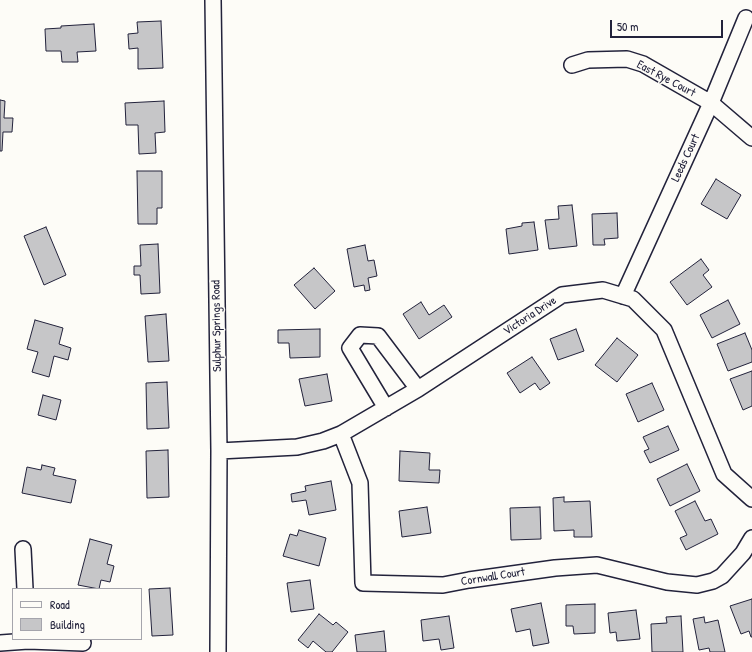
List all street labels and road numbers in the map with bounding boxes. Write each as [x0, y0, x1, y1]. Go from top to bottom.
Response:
street label: East Rye Court [634, 57, 698, 101]
street label: Leeds Court [669, 132, 703, 184]
street label: Sulphur Springs Road [209, 280, 225, 372]
street label: Victoria Drive [501, 294, 559, 338]
street label: Cornwall Court [460, 565, 526, 589]

